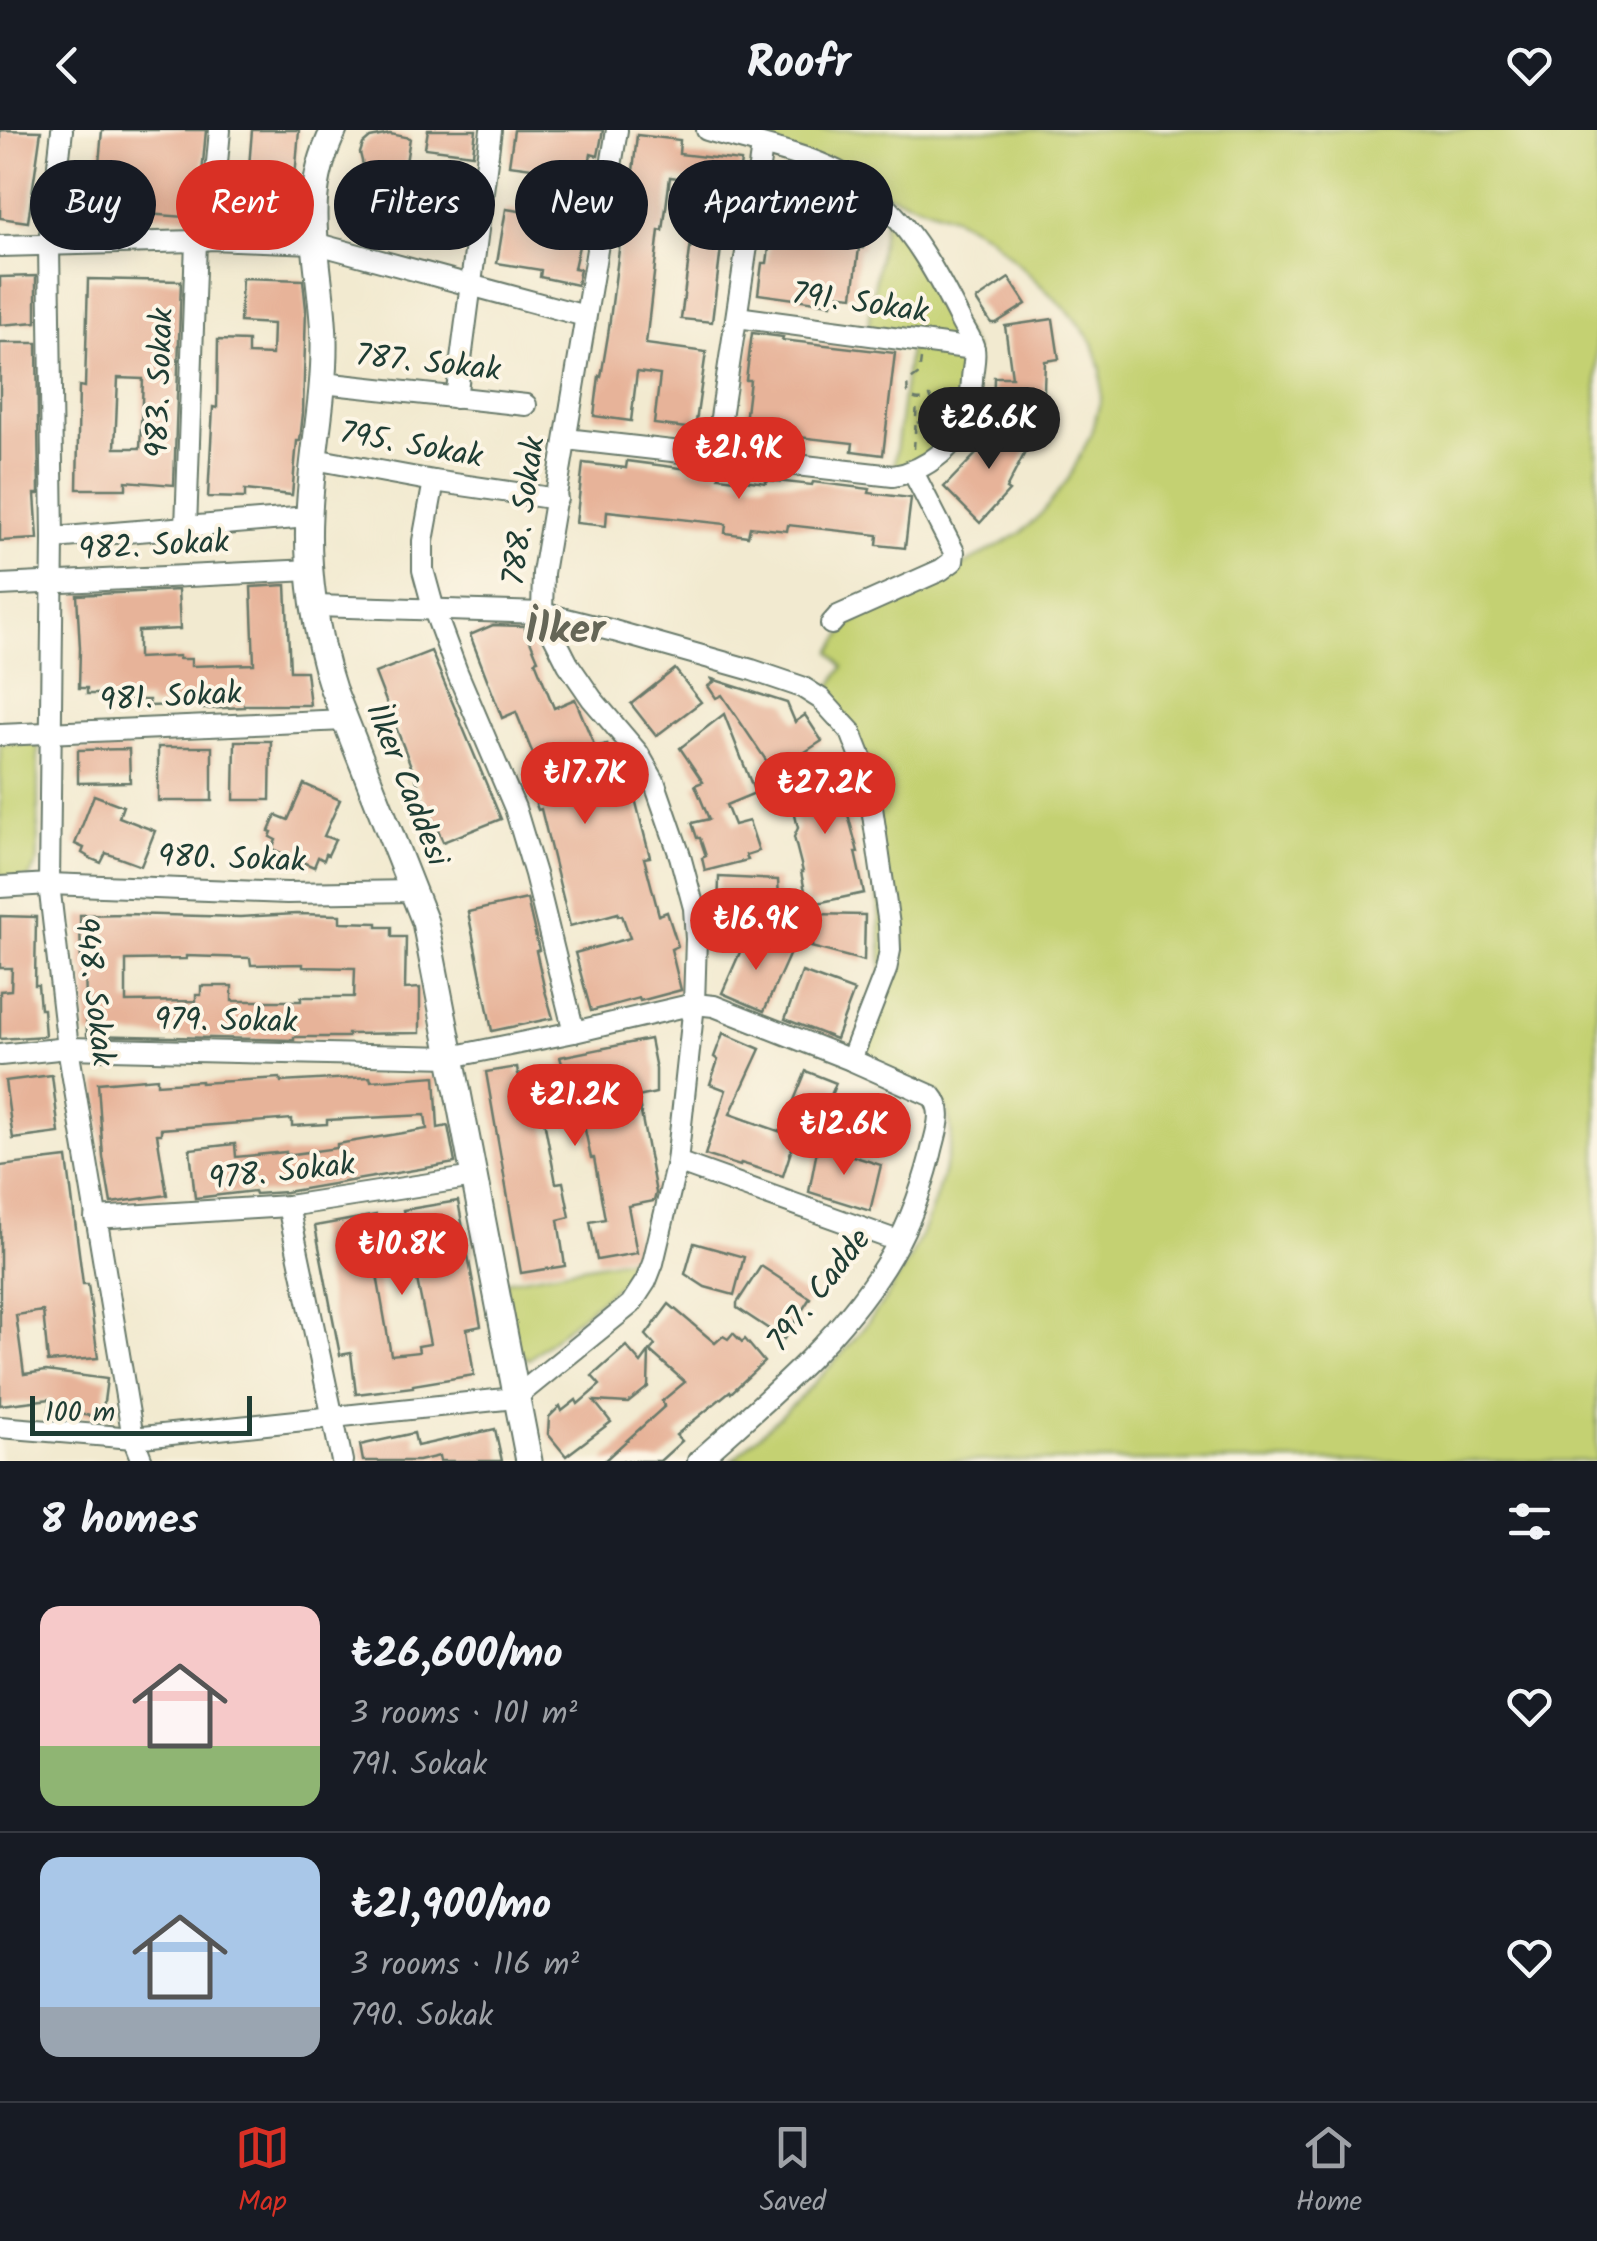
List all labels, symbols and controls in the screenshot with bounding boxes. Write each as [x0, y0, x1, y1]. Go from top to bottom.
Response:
text: Roofr [747, 29, 850, 101]
icon: back [40, 38, 95, 93]
icon: heart [1502, 38, 1557, 93]
chip: Buy [30, 160, 156, 250]
chip: Rent [176, 160, 314, 250]
chip: Filters [334, 160, 495, 250]
chip: New [515, 160, 648, 250]
chip: Apartment [668, 160, 893, 250]
street label: 791. Sokak [788, 269, 933, 339]
street label: 983. Sokak [133, 306, 189, 459]
street label: 787. Sokak [353, 331, 504, 397]
pin: ₺26.6K [908, 387, 1070, 472]
text: ₺26.6K [940, 394, 1038, 445]
street label: 795. Sokak [335, 408, 488, 484]
pin: ₺21.9K [658, 417, 820, 502]
text: ₺21.9K [694, 424, 784, 475]
street label: 788. Sokak [489, 432, 561, 589]
street label: 982. Sokak [78, 518, 231, 576]
district label: İlker [525, 598, 607, 665]
street label: 981. Sokak [99, 669, 244, 727]
street label: İlker Caddesi [350, 696, 462, 876]
pin: ₺17.7K [504, 742, 666, 827]
text: ₺17.7K [543, 749, 627, 800]
pin: ₺27.2K [744, 752, 906, 837]
text: ₺27.2K [777, 759, 873, 810]
street label: 980. Sokak [157, 832, 308, 888]
pin: ₺16.9K [675, 888, 837, 973]
text: ₺16.9K [712, 895, 800, 946]
street label: 948. Sokak [59, 915, 128, 1070]
street label: 979. Sokak [154, 995, 299, 1049]
pin: ₺21.2K [494, 1064, 656, 1149]
text: ₺21.2K [529, 1071, 621, 1122]
pin: ₺12.6K [763, 1093, 925, 1178]
text: ₺12.6K [799, 1100, 889, 1151]
street label: 978. Sokak [206, 1140, 359, 1206]
pin: ₺10.8K [321, 1213, 483, 1298]
street label: 797. Cadde [755, 1218, 885, 1364]
text: ₺10.8K [357, 1220, 447, 1271]
scale bar [30, 1391, 252, 1436]
text: 100 m [45, 1391, 115, 1436]
text: 8 homes [40, 1488, 198, 1555]
icon: filters [1502, 1494, 1557, 1549]
text: ₺26,600/mo [350, 1622, 563, 1689]
icon: home [120, 1646, 240, 1766]
icon: heart [1502, 1679, 1557, 1734]
text: 3 rooms · 101 m² [350, 1689, 577, 1740]
text: 791. Sokak [350, 1740, 487, 1791]
text: ₺21,900/mo [350, 1873, 551, 1940]
icon: home [120, 1897, 240, 2017]
icon: heart [1502, 1930, 1557, 1985]
text: 3 rooms · 116 m² [350, 1940, 579, 1991]
text: 790. Sokak [350, 1991, 493, 2042]
tab: Map [235, 2120, 290, 2225]
tab: Saved [760, 2120, 826, 2225]
tab: Home [1296, 2120, 1362, 2225]

